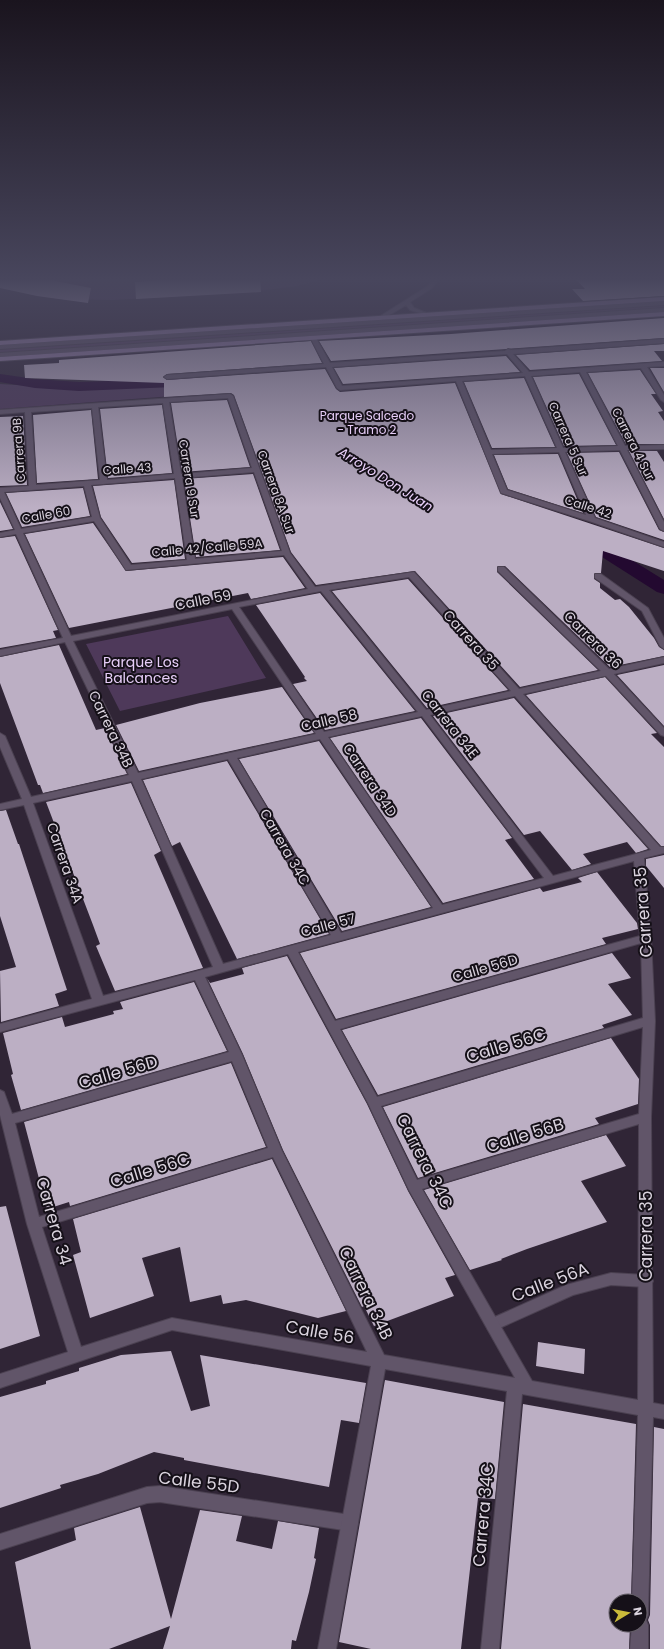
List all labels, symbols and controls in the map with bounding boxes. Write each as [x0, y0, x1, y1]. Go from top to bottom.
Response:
street label: Carrera 5 Sur [545, 399, 593, 479]
street label: Carrera 4 Sur [608, 404, 659, 484]
park label: Parque Salcedo - Tramo 2 [320, 407, 415, 438]
street label: Carrera 9B [8, 417, 29, 483]
street label: Carrera 9 Sur [175, 438, 204, 520]
water label: Arroyo Don Juan [334, 442, 437, 516]
street label: Carrera 8A Sur [253, 448, 300, 536]
street label: Calle 43 [102, 458, 152, 479]
street label: Calle 42 [563, 491, 614, 522]
street label: Calle 60 [20, 502, 72, 527]
street label: Calle 42/Calle 59A [151, 534, 263, 561]
street label: Calle 59 [173, 585, 233, 615]
street label: Carrera 35 [439, 605, 503, 675]
street label: Carrera 36 [559, 606, 627, 674]
park label: Parque Los Balcances [103, 652, 179, 688]
street label: Carrera 34E [417, 686, 483, 762]
street label: Carrera 34B [84, 687, 138, 771]
street label: Calle 58 [299, 704, 359, 736]
street label: Carrera 34D [338, 739, 402, 821]
street label: Carrera 34C [255, 805, 315, 889]
street label: Carrera 34A [42, 820, 88, 906]
street label: Carrera 35 [628, 866, 658, 958]
street label: Calle 57 [298, 908, 358, 942]
street label: Calle 56D [450, 949, 520, 987]
street label: Calle 56C [463, 1021, 549, 1069]
street label: Calle 56D [75, 1049, 161, 1095]
street label: Carrera 34C [391, 1109, 459, 1213]
street label: Calle 56B [483, 1112, 567, 1158]
street label: Calle 56C [107, 1146, 193, 1194]
street label: Carrera 34 [30, 1174, 78, 1268]
street label: Carrera 35 [634, 1191, 658, 1281]
street label: Carrera 34B [333, 1242, 399, 1344]
street label: Calle 56A [508, 1256, 592, 1308]
street label: Calle 56 [284, 1314, 356, 1350]
street label: Carrera 34C [467, 1462, 499, 1568]
street label: Calle 55D [157, 1465, 241, 1499]
north arrow [608, 1593, 648, 1633]
text: N [629, 1606, 646, 1617]

